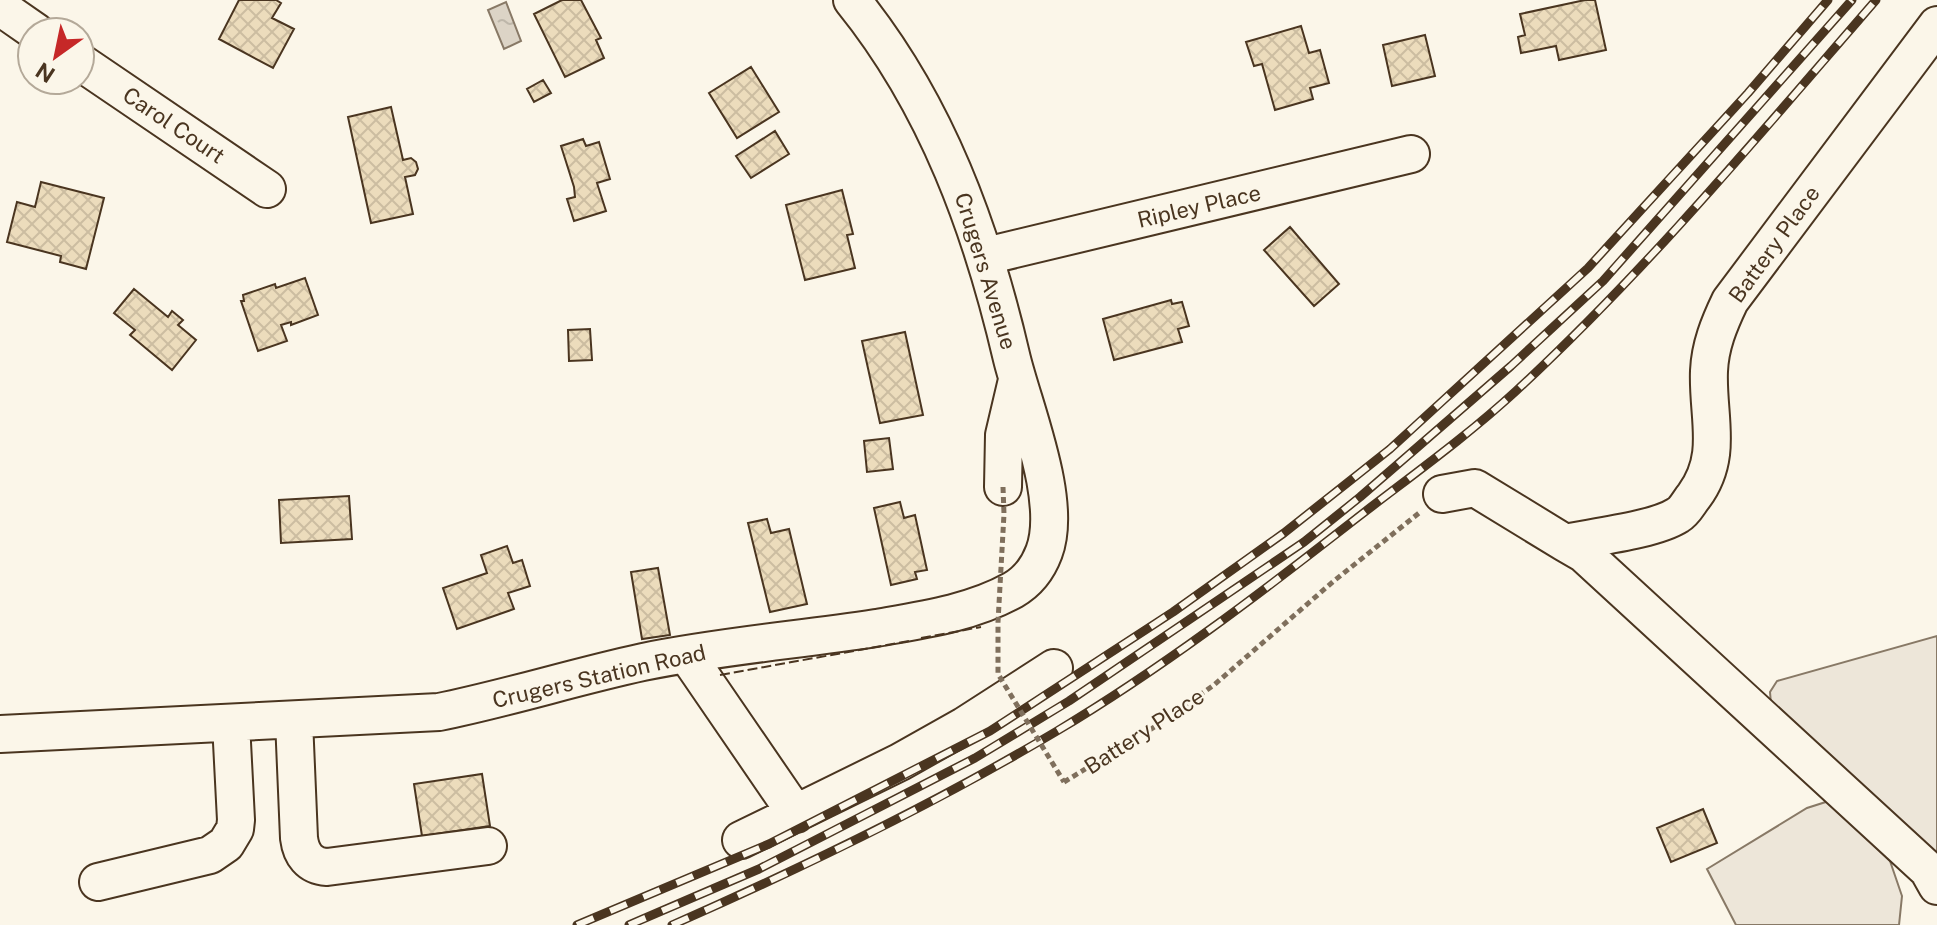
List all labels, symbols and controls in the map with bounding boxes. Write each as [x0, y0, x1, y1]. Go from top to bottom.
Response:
north arrow [16, 16, 96, 96]
text: N [31, 57, 59, 88]
street label: Carol Court [118, 81, 230, 169]
street label: Ripley Place [1135, 179, 1263, 233]
street label: Battery Place [1723, 181, 1825, 307]
street label: Crugers Avenue [950, 189, 1022, 353]
street label: Crugers Station Road [490, 639, 708, 713]
street label: Battery Place [1079, 683, 1209, 779]

